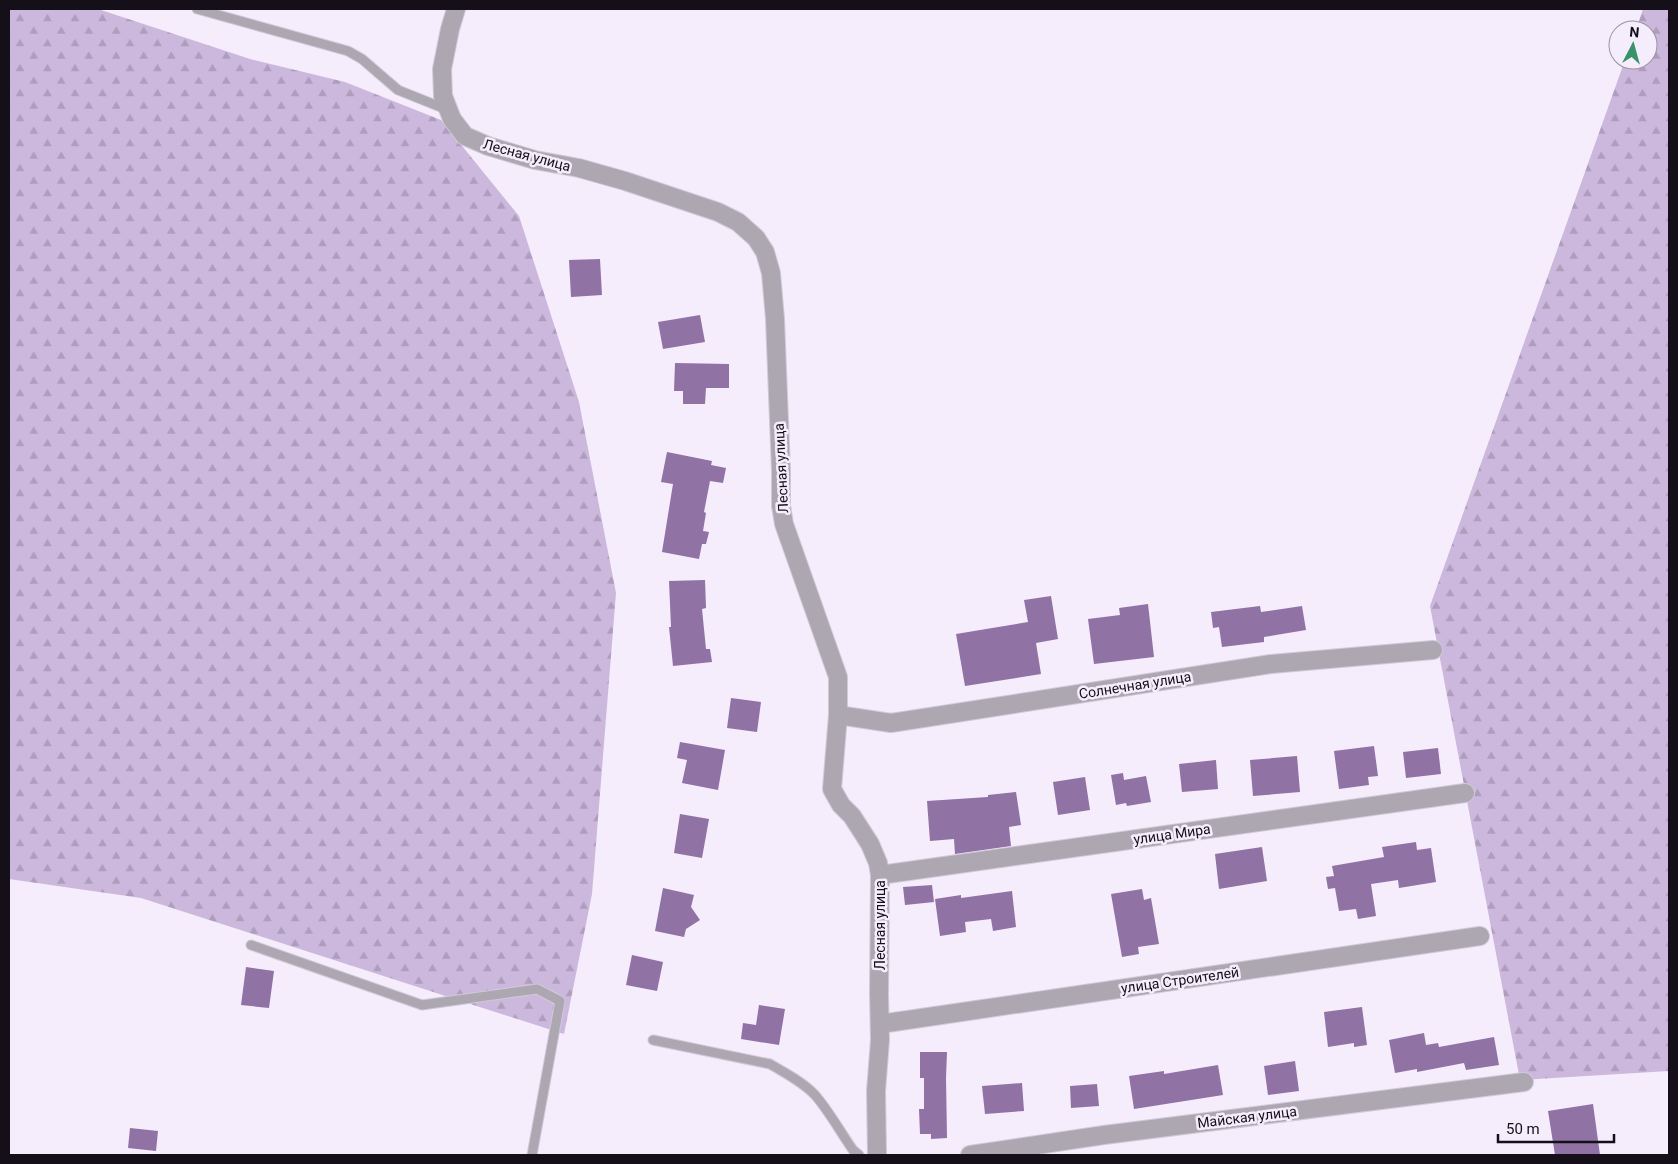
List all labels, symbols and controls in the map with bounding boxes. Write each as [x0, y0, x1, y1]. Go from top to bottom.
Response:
north arrow [1608, 20, 1658, 70]
text: N [1629, 24, 1640, 41]
street label: Лесная улица [481, 136, 573, 174]
street label: Лесная улица [771, 423, 791, 513]
street label: Солнечная улица [1078, 668, 1192, 702]
street label: улица Мира [1132, 821, 1212, 847]
street label: Лесная улица [872, 880, 888, 970]
street label: улица Строителей [1120, 964, 1240, 996]
street label: Майская улица [1196, 1103, 1298, 1131]
scale bar [1498, 1112, 1614, 1144]
text: 50 m [1506, 1120, 1540, 1138]

